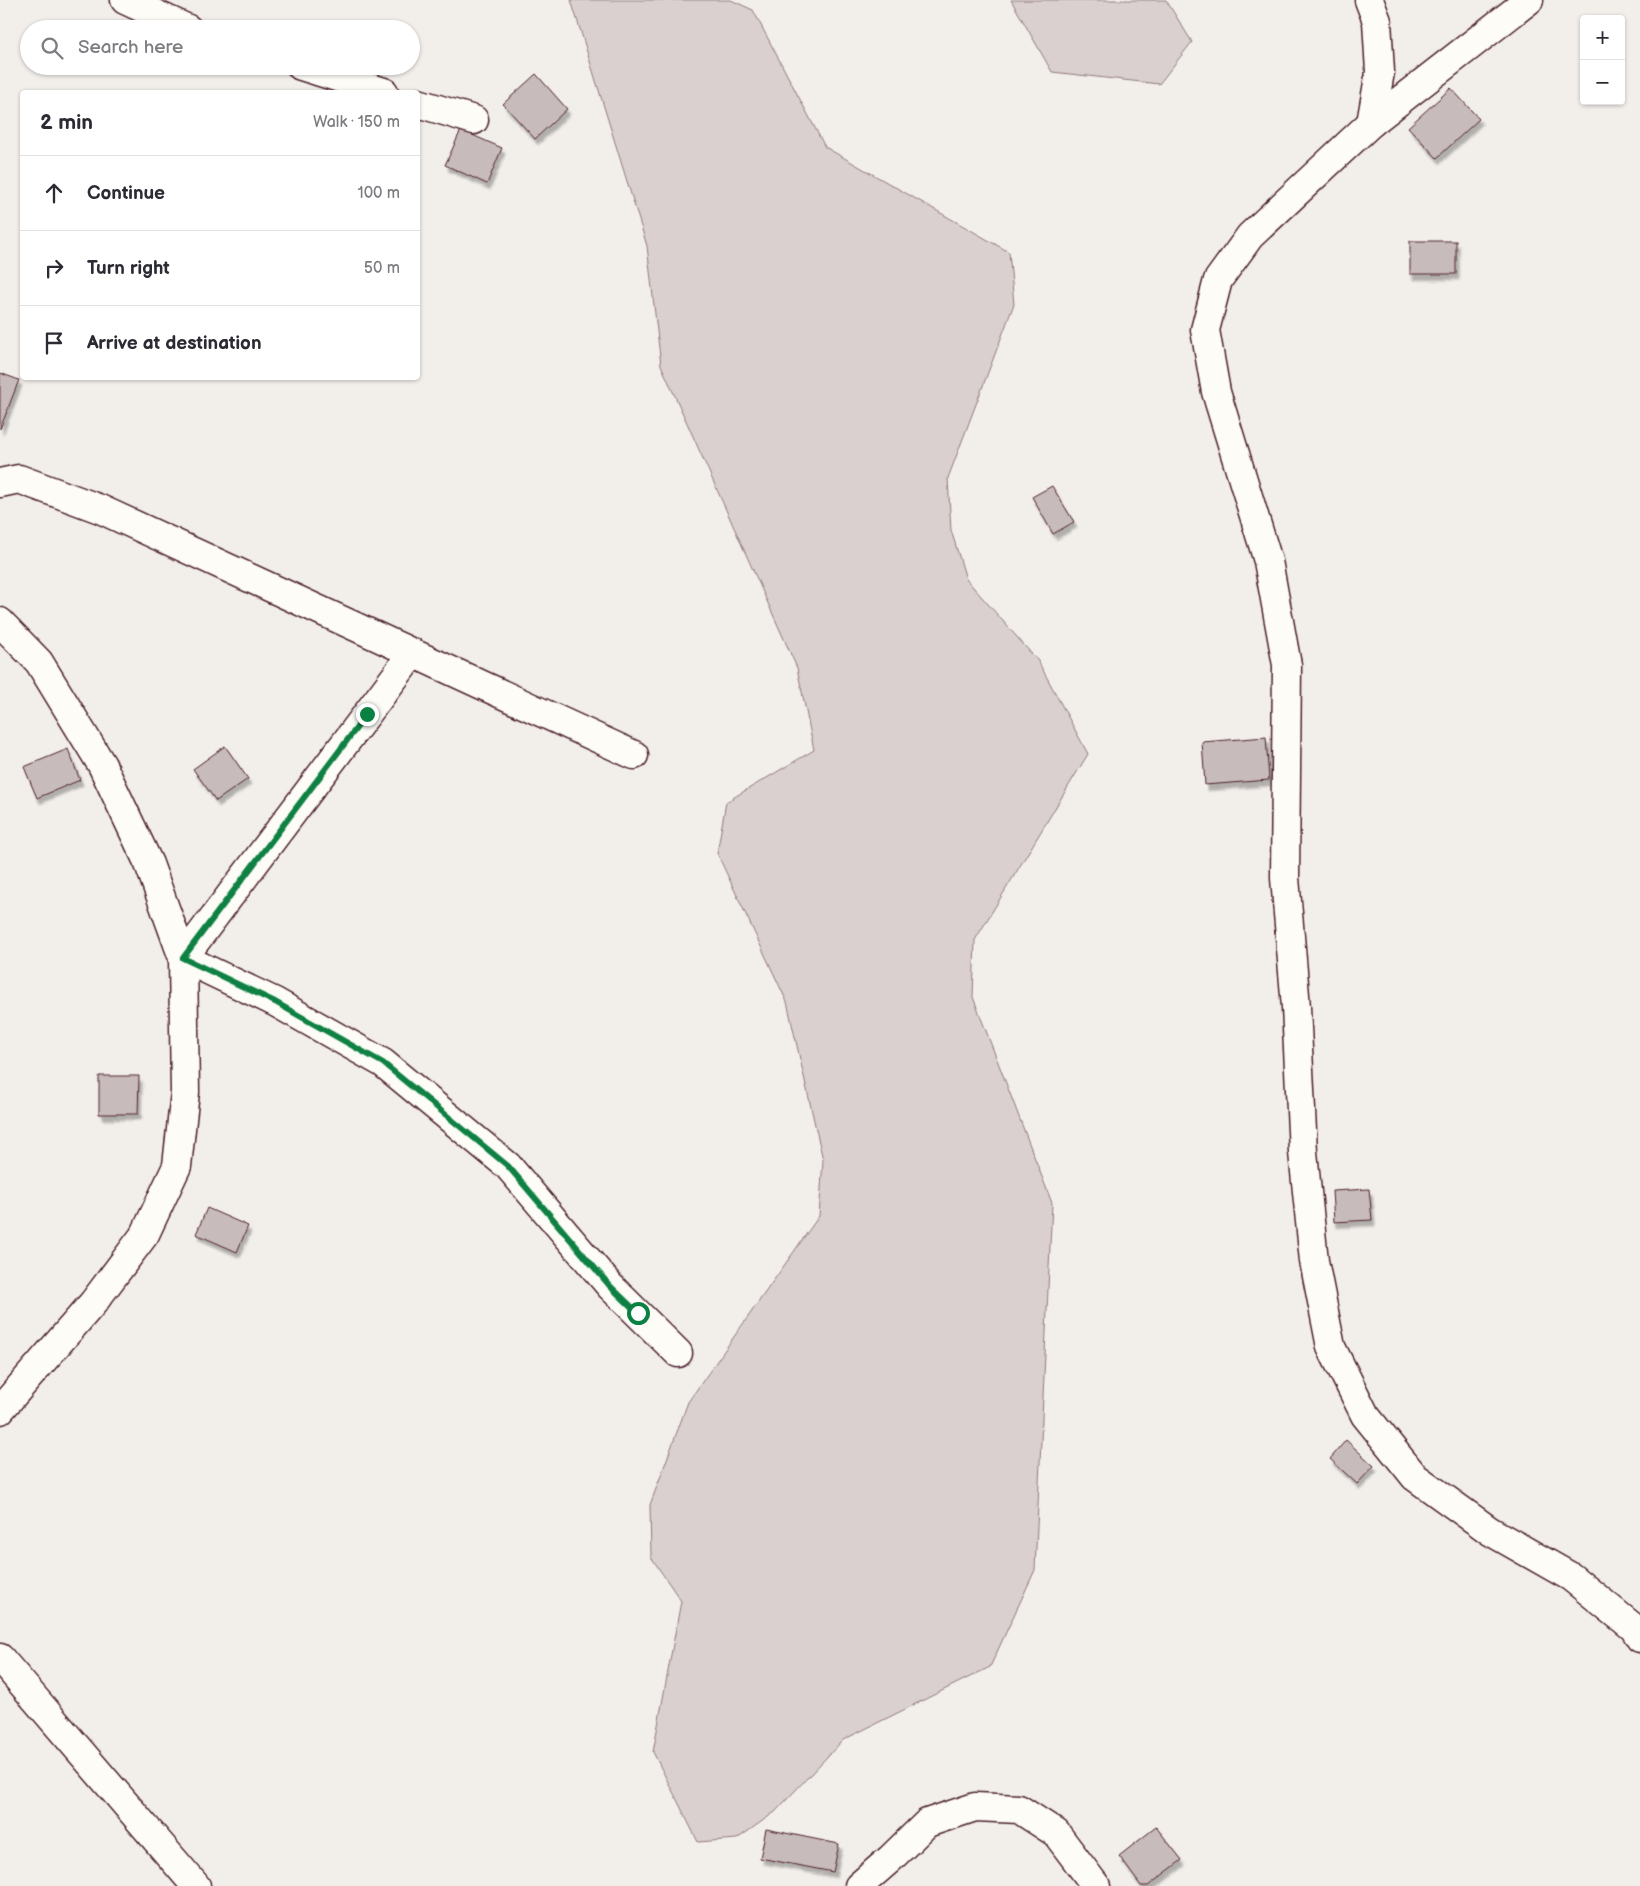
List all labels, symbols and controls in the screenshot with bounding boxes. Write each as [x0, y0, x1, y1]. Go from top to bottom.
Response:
map controls [1580, 15, 1625, 105]
button: + [1580, 15, 1625, 60]
search box [20, 20, 420, 75]
icon: search [38, 34, 66, 62]
text: Search here [78, 36, 183, 59]
button: − [1580, 60, 1625, 105]
text: 2 min [40, 110, 93, 135]
text: Walk · 150 m [313, 113, 400, 132]
icon: ahead [40, 179, 68, 207]
text: Continue [87, 182, 165, 205]
text: 100 m [357, 184, 400, 203]
icon: right [40, 254, 68, 282]
text: Turn right [87, 257, 170, 280]
text: 50 m [364, 259, 400, 278]
icon: arrive [40, 329, 68, 357]
text: Arrive at destination [87, 332, 262, 355]
route end [356, 703, 379, 726]
route start [627, 1302, 650, 1325]

